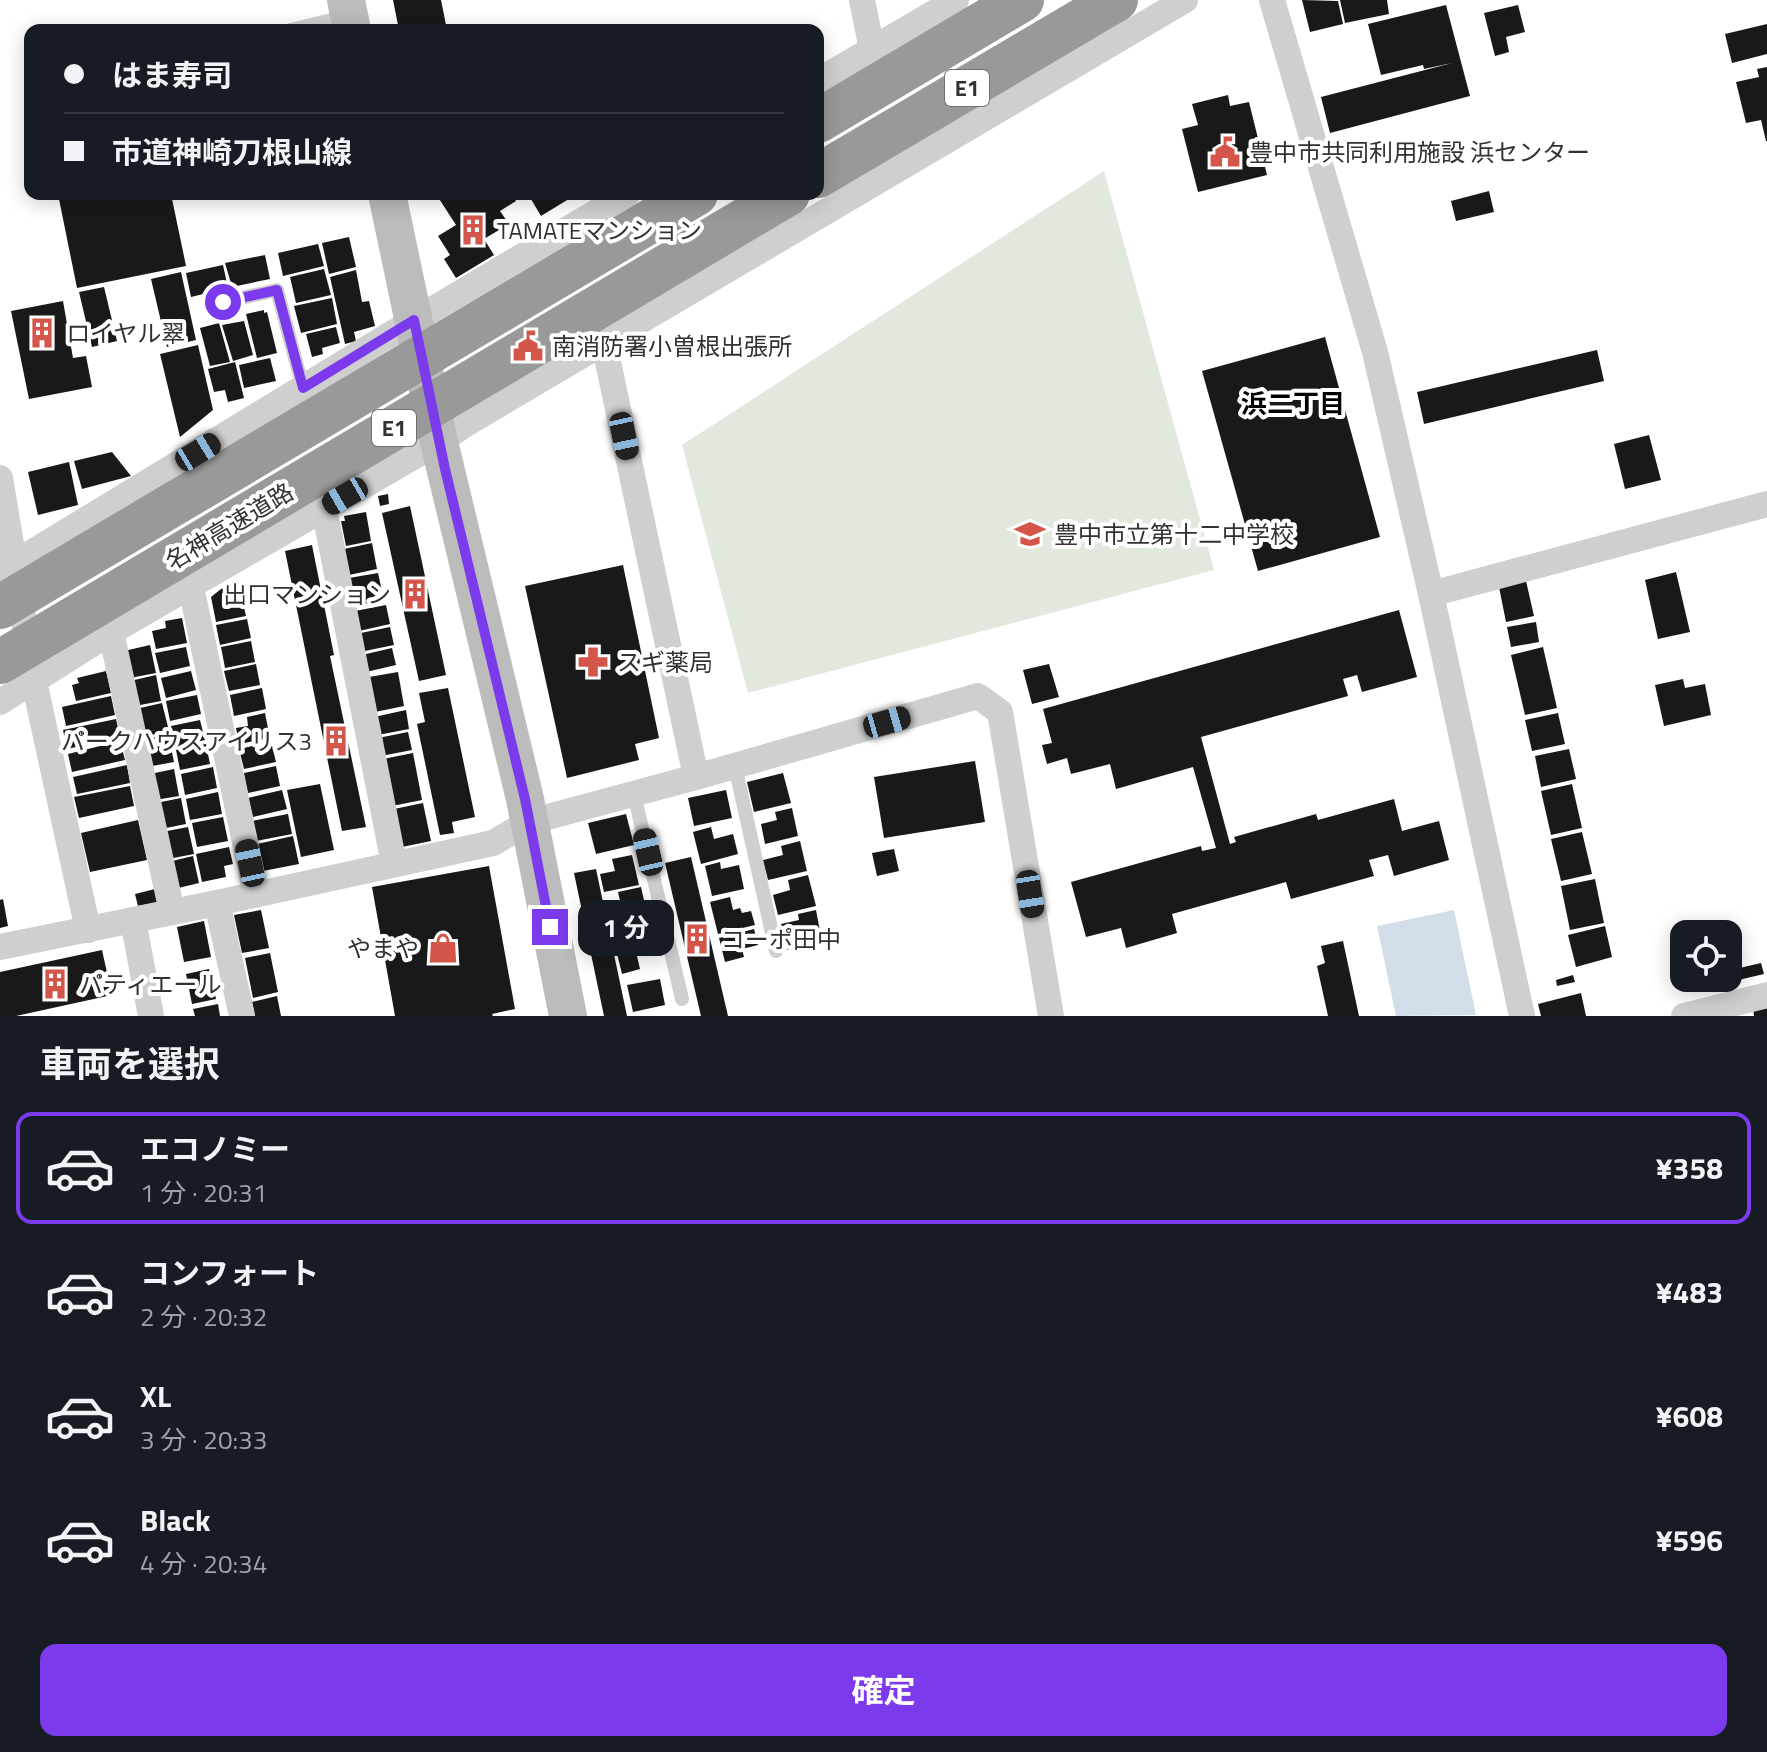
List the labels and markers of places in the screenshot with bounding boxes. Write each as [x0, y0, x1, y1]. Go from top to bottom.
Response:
place label: 豊中市共同利用施設 浜センター [1249, 134, 1590, 170]
public building icon: 豊中市共同利用施設 浜センター [1208, 135, 1242, 169]
place label: TAMATEマンション [497, 212, 702, 248]
building icon: TAMATEマンション [456, 213, 490, 247]
place label: ロイヤル翠 [66, 315, 185, 351]
building icon: ロイヤル翠 [25, 316, 59, 350]
place label: 南消防署小曽根出張所 [552, 328, 792, 364]
public building icon: 南消防署小曽根出張所 [511, 329, 545, 363]
place label: 豊中市立第十二中学校 [1054, 516, 1294, 552]
school or university icon: 豊中市立第十二中学校 [1013, 517, 1047, 551]
place label: 出口マンション [223, 576, 391, 612]
building icon: 出口マンション [398, 577, 432, 611]
place label: スギ薬局 [617, 644, 713, 680]
pharmacy icon: スギ薬局 [576, 645, 610, 679]
place label: パークハウスアイリス3 [61, 723, 312, 759]
building icon: パークハウスアイリス3 [319, 724, 353, 758]
place label: コーポ田中 [721, 921, 841, 957]
building icon: コーポ田中 [680, 922, 714, 956]
place label: やまや [347, 930, 419, 966]
shop icon: やまや [426, 931, 460, 965]
place label: パティエール [79, 966, 222, 1002]
building icon: パティエール [38, 967, 72, 1001]

